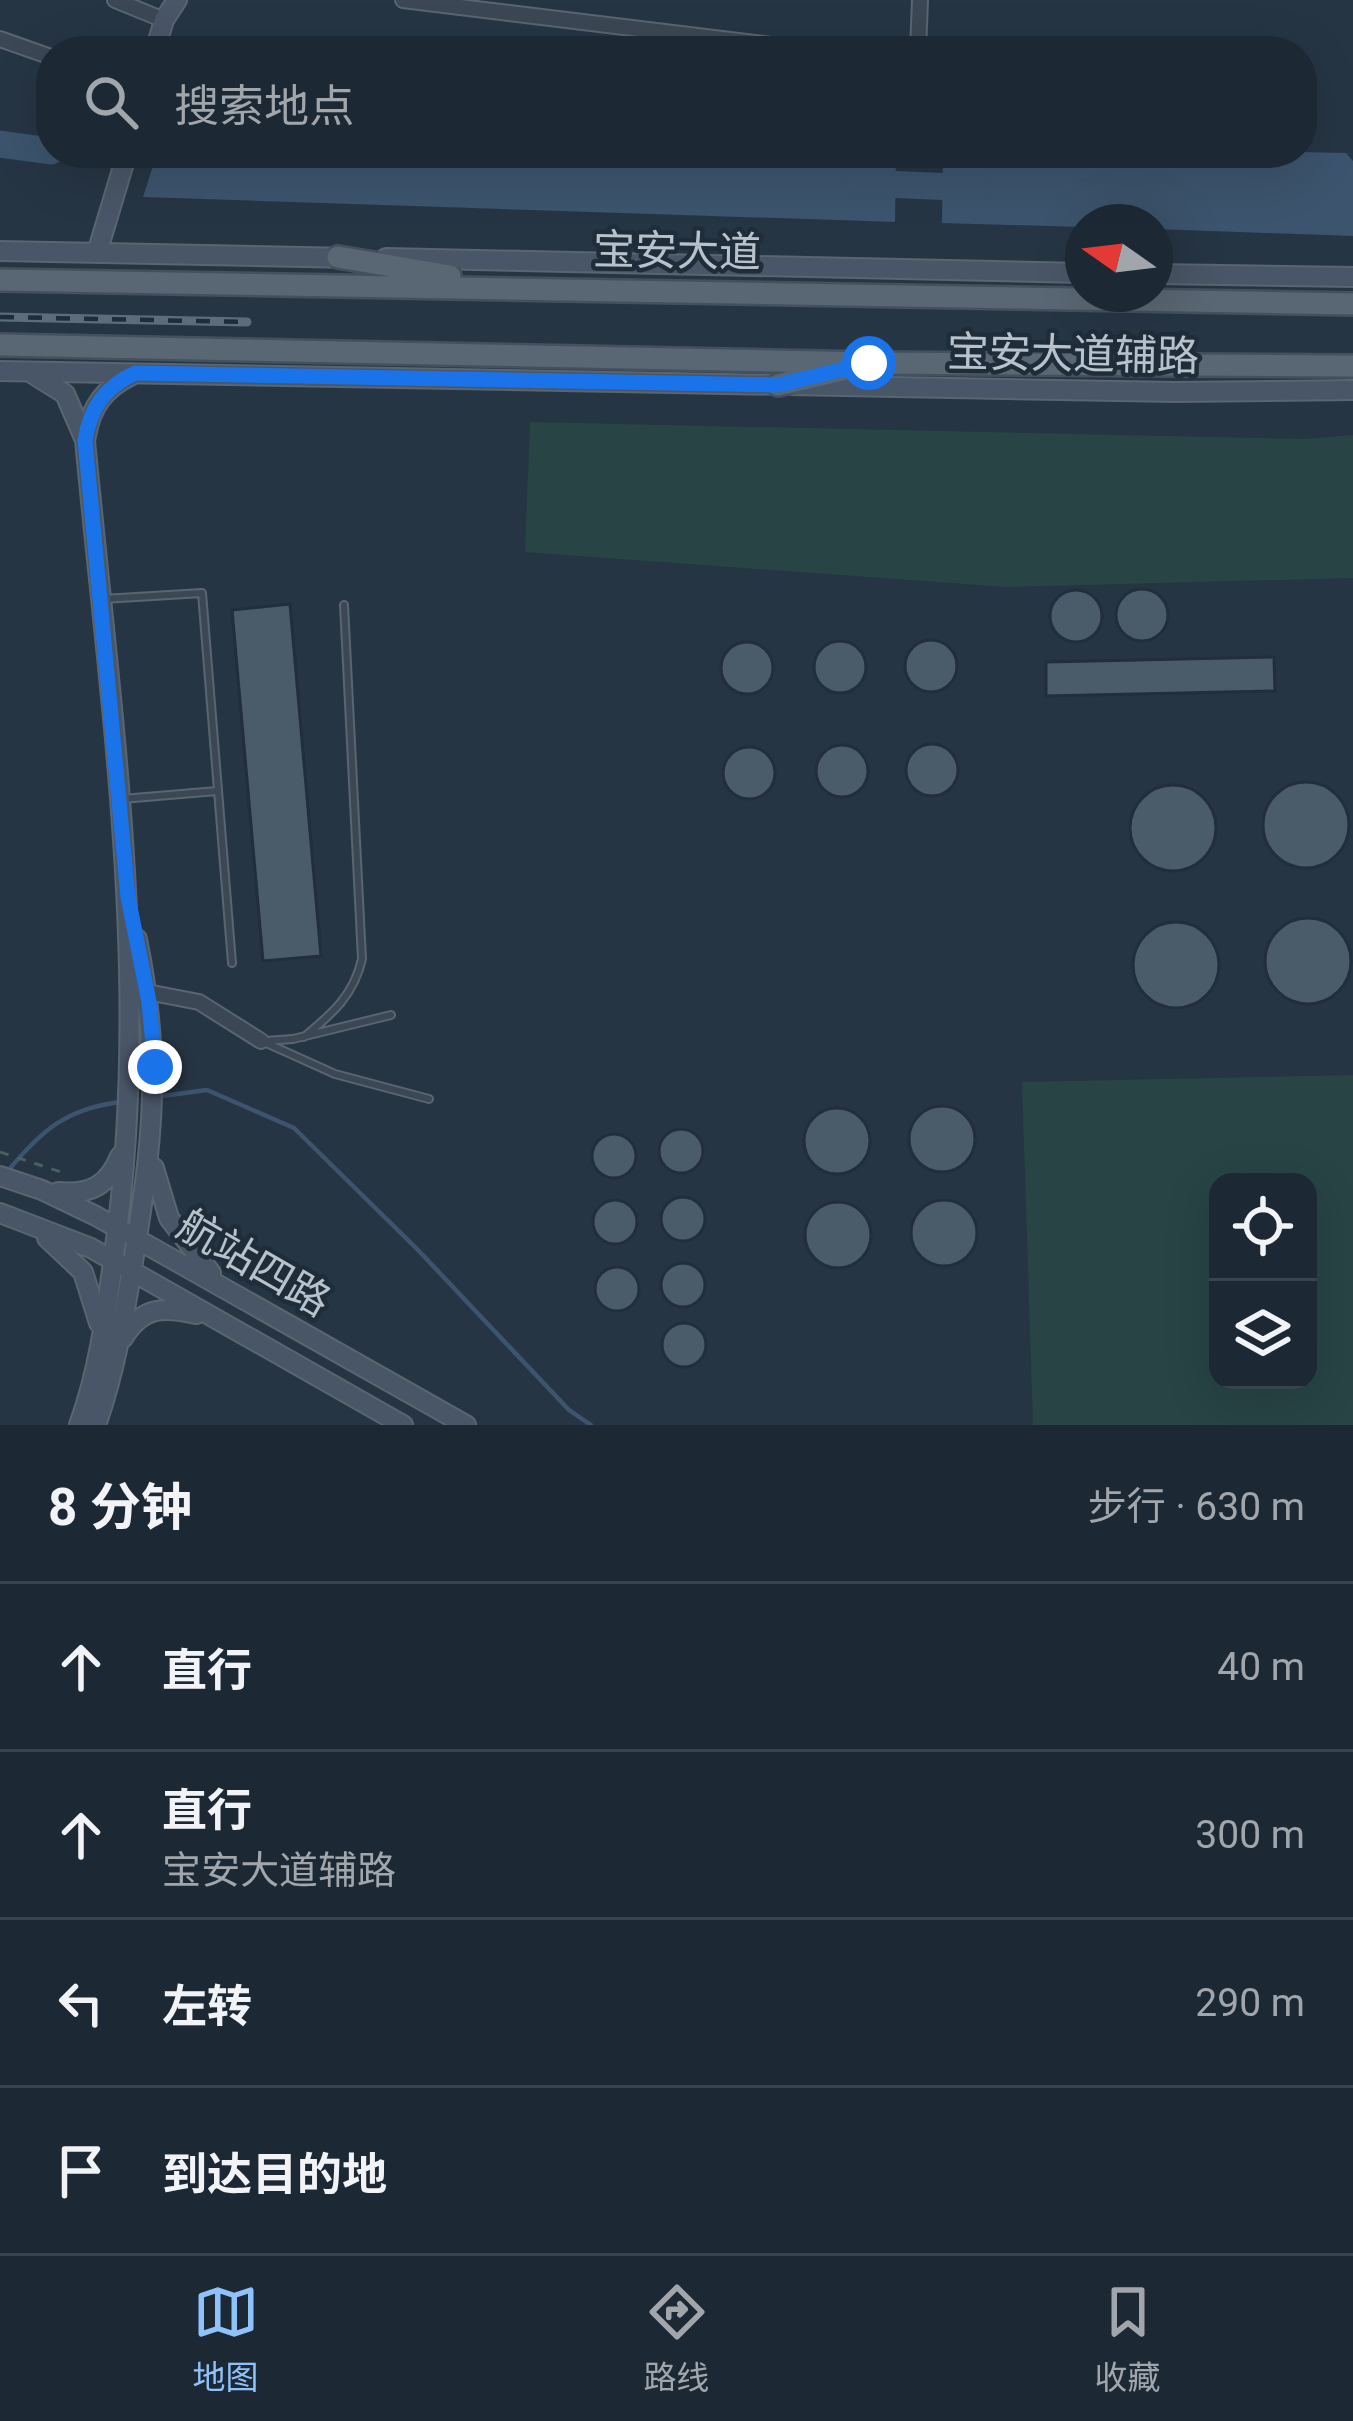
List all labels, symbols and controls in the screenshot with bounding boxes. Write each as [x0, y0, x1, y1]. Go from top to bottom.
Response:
search box [36, 36, 1317, 168]
icon: search [78, 69, 144, 135]
text: 搜索地点 [174, 80, 354, 133]
north arrow [1065, 204, 1173, 312]
street label: 宝安大道 [593, 225, 761, 277]
street label: 宝安大道辅路 [947, 327, 1199, 381]
route start [842, 336, 896, 390]
route end [128, 1040, 182, 1094]
map controls [1209, 1173, 1317, 1389]
button: locate [1209, 1173, 1317, 1281]
street label: 航站四路 [169, 1200, 339, 1326]
button: layers [1209, 1281, 1317, 1389]
text: 8 分钟 [48, 1478, 192, 1537]
text: 步行 · 630 m [1088, 1484, 1305, 1530]
icon: ahead [48, 1634, 114, 1700]
text: 直行 [162, 1644, 252, 1697]
text: 40 m [1217, 1644, 1305, 1690]
text: 直行 [162, 1784, 252, 1837]
icon: ahead [48, 1802, 114, 1868]
text: 300 m [1195, 1812, 1305, 1858]
text: 宝安大道辅路 [162, 1848, 396, 1894]
icon: left [48, 1970, 114, 2036]
text: 左转 [162, 1980, 252, 2033]
text: 290 m [1195, 1980, 1305, 2026]
icon: arrive [48, 2138, 114, 2204]
text: 到达目的地 [162, 2148, 387, 2201]
tab: 地图 [193, 2279, 259, 2399]
tab: 路线 [644, 2279, 710, 2399]
tab: 收藏 [1095, 2279, 1161, 2399]

